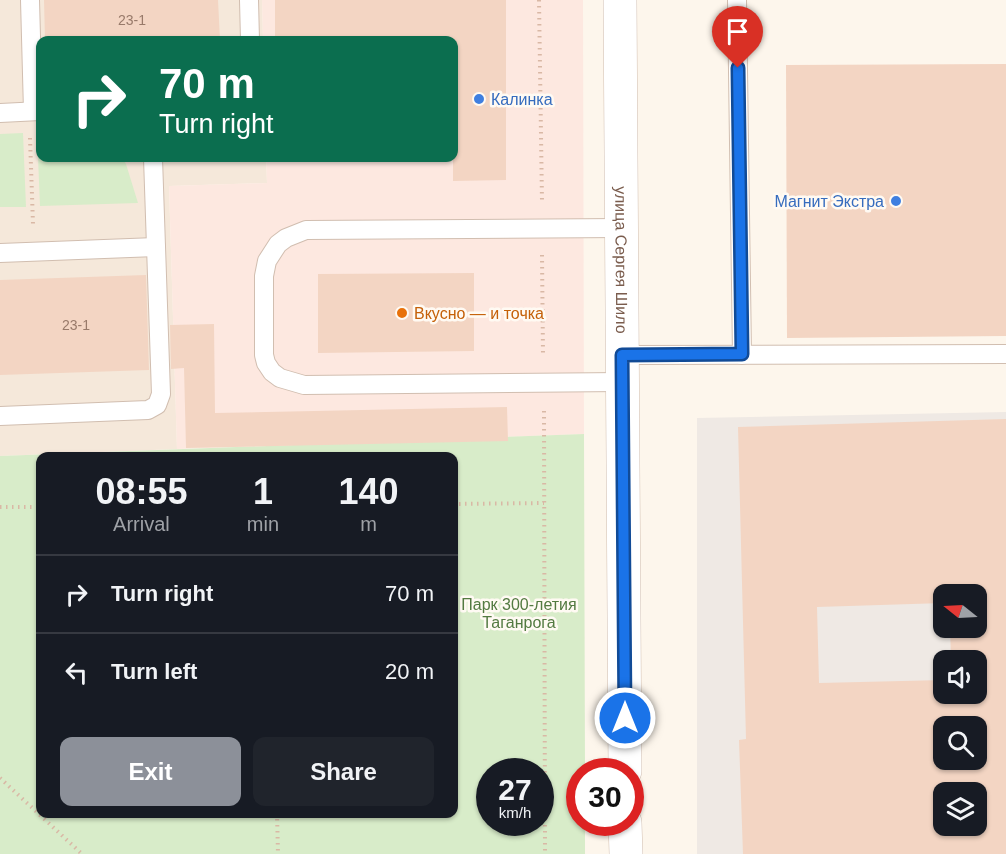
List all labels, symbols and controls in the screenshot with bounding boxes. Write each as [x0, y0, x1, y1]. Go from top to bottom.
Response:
pin [712, 6, 763, 68]
house number: 23-1 [118, 12, 146, 28]
icon: arrive [721, 15, 754, 48]
icon: right [60, 60, 138, 138]
text: 70 m [159, 60, 255, 107]
place label: Калинка [491, 91, 553, 108]
marker: Калинка [472, 92, 486, 106]
text: Turn right [159, 109, 274, 139]
street label: улица Сергея Шило [613, 186, 631, 334]
place label: Магнит Экстра [774, 193, 884, 210]
marker: Магнит Экстра [889, 194, 903, 208]
place label: Вкусно — и точка [414, 305, 544, 322]
marker: Вкусно — и точка [395, 306, 409, 320]
house number: 23-1 [62, 317, 90, 333]
text: 08:55 [95, 471, 187, 512]
text: 1 [253, 471, 273, 512]
text: 140 [338, 471, 399, 512]
text: Arrival [113, 513, 170, 535]
text: min [247, 513, 279, 535]
text: m [360, 513, 377, 535]
icon: right [60, 578, 93, 611]
text: Turn right [111, 581, 213, 606]
text: 70 m [385, 581, 434, 606]
north arrow [933, 584, 987, 638]
map controls [933, 584, 987, 836]
park label: Парк 300-летия Таганрога [461, 596, 577, 631]
button: sound [933, 650, 987, 704]
icon: left [60, 656, 93, 689]
text: Turn left [111, 659, 197, 684]
text: 20 m [385, 659, 434, 684]
position arrow [593, 686, 657, 750]
button: search [933, 716, 987, 770]
button: Exit [60, 737, 241, 806]
button: Share [253, 737, 434, 806]
speed limit sign: 30 [566, 758, 644, 836]
text: 27 [498, 773, 532, 806]
button: layers [933, 782, 987, 836]
text: km/h [499, 804, 531, 821]

